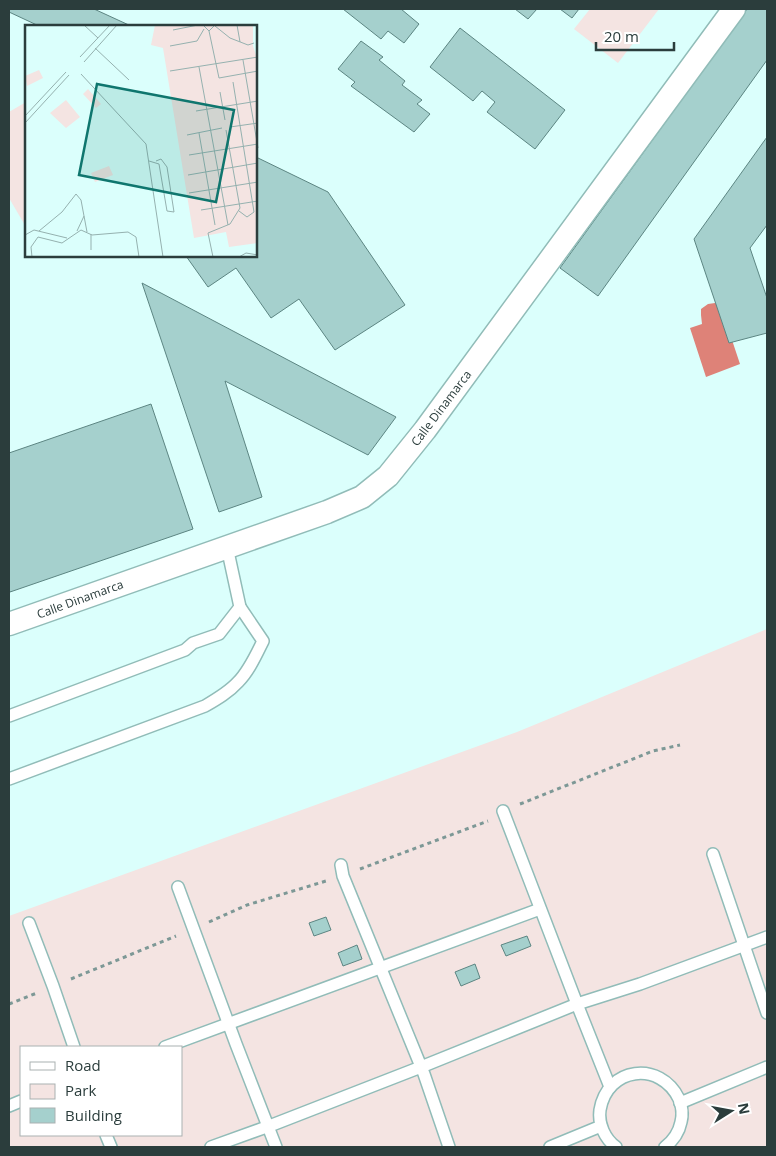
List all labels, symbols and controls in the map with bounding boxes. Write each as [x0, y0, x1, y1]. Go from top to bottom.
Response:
scale bar [596, 20, 674, 52]
inset map [25, 25, 258, 258]
text: 20 m [604, 26, 639, 46]
street label: Calle Dinamarca [407, 367, 475, 449]
street label: Calle Dinamarca [34, 575, 126, 623]
legend [20, 1046, 182, 1136]
text: Road [65, 1055, 101, 1075]
text: Park [65, 1080, 96, 1100]
north arrow [706, 1086, 756, 1136]
text: N [734, 1101, 755, 1116]
text: Building [65, 1105, 122, 1125]

